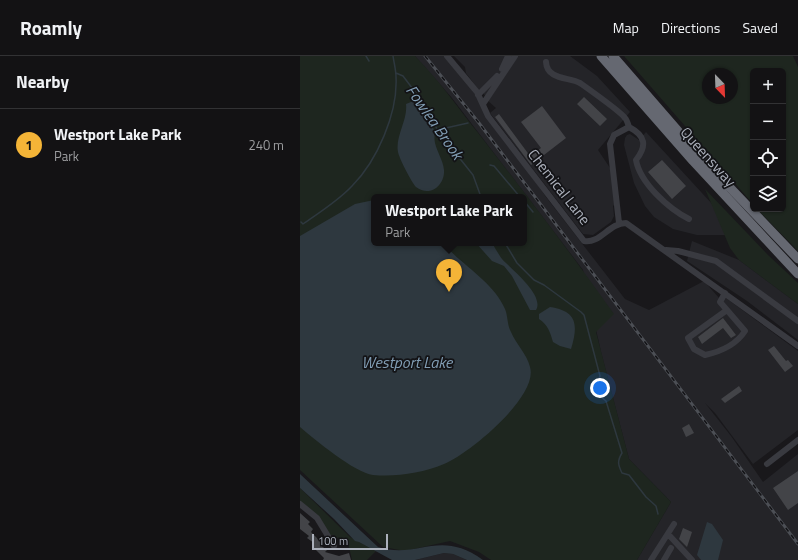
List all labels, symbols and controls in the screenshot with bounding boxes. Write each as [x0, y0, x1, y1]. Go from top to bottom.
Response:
text: Roamly [20, 13, 82, 42]
text: Map [613, 17, 639, 38]
text: Directions [661, 17, 720, 38]
text: Saved [742, 17, 778, 38]
north arrow [702, 68, 738, 104]
map controls [750, 68, 786, 212]
button: + [750, 68, 786, 104]
text: Nearby [16, 69, 69, 95]
water label: Fowlea Brook [400, 80, 471, 166]
button: − [750, 104, 786, 140]
street label: Queensway [675, 121, 742, 192]
text: Westport Lake Park [54, 123, 181, 146]
text: 1 [25, 135, 33, 155]
text: 240 m [248, 135, 284, 155]
button: locate [750, 140, 786, 176]
street label: Chemical Lane [522, 144, 596, 230]
text: Park [54, 146, 79, 166]
button: layers [750, 176, 786, 212]
popup [371, 194, 527, 246]
text: Westport Lake Park [385, 199, 513, 222]
text: Park [385, 222, 410, 242]
pin: 1 [436, 259, 462, 292]
water label: Westport Lake [362, 350, 454, 374]
your location [590, 378, 610, 398]
scale bar [312, 532, 388, 551]
text: 100 m [318, 533, 348, 549]

